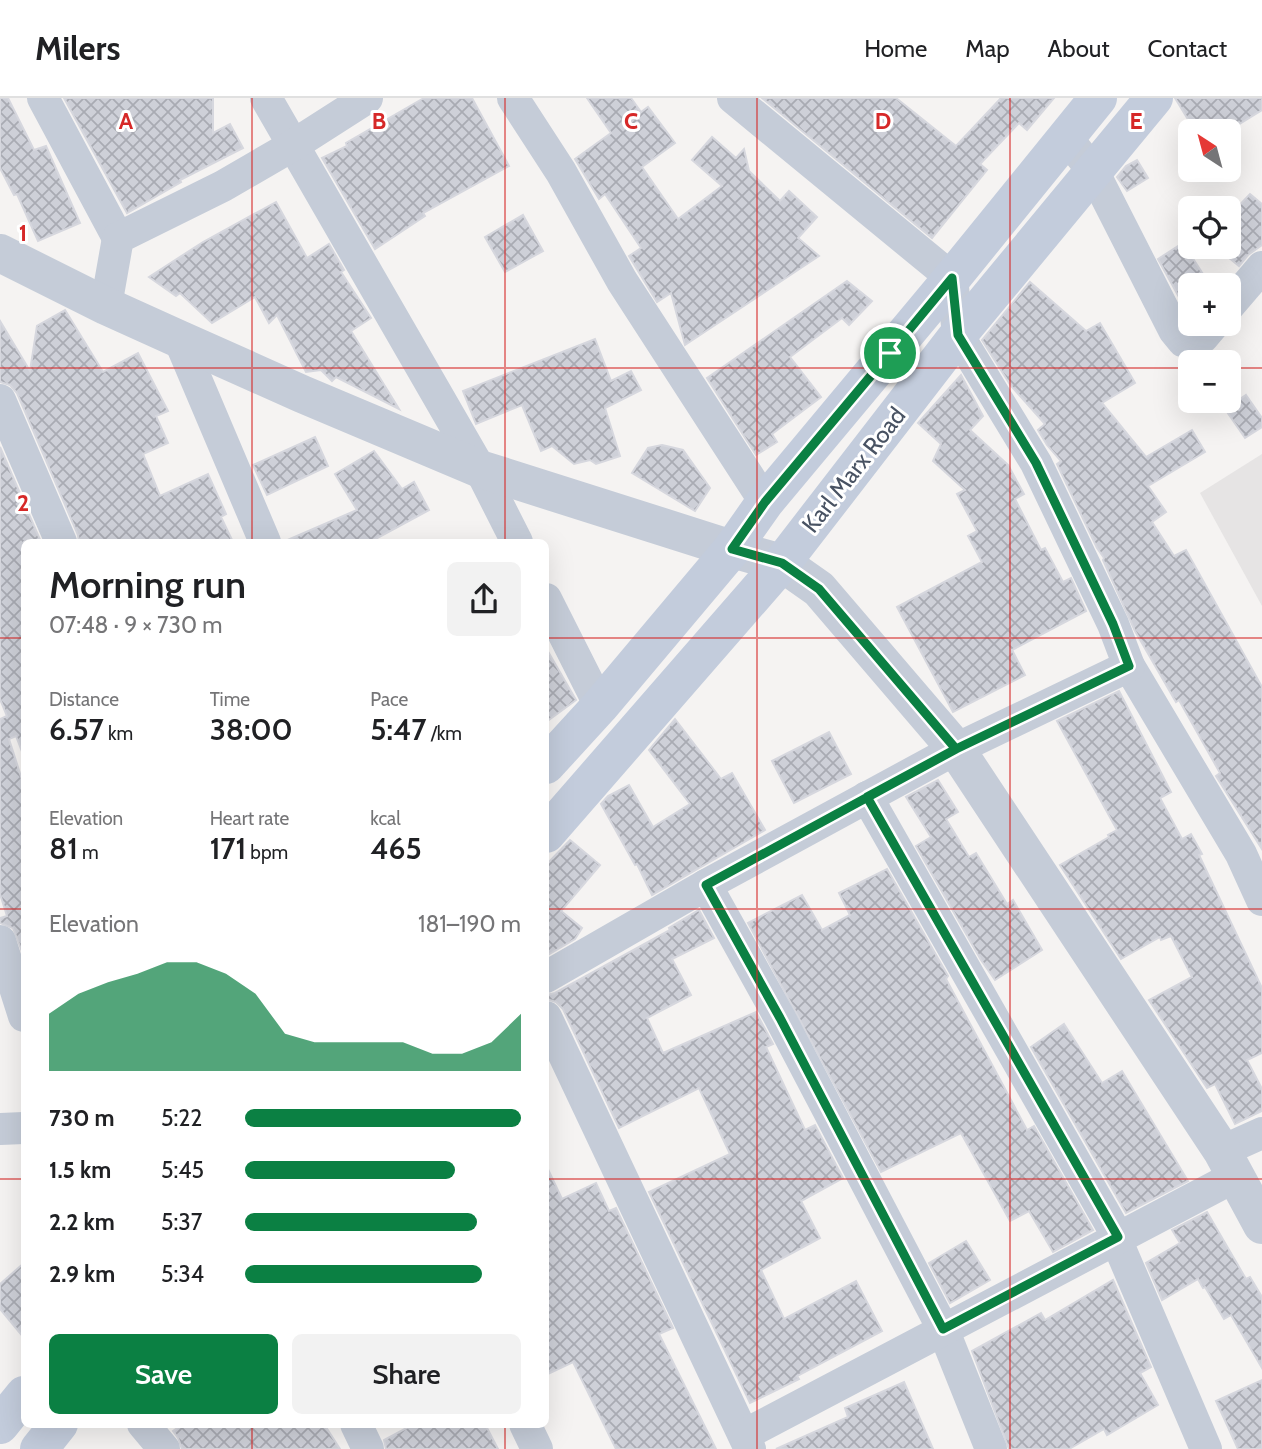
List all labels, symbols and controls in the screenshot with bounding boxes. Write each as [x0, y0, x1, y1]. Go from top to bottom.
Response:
text: Milers [35, 28, 120, 68]
text: Home [864, 34, 927, 63]
text: Map [965, 34, 1010, 63]
text: About [1048, 34, 1110, 63]
text: Contact [1148, 34, 1227, 63]
text: A [119, 107, 134, 135]
text: B [372, 107, 386, 135]
text: C [624, 107, 638, 135]
text: D [875, 107, 891, 135]
text: E [1129, 107, 1143, 135]
north arrow [1178, 119, 1241, 182]
map controls [1178, 119, 1241, 413]
button: locate [1178, 196, 1241, 259]
text: 1 [19, 219, 27, 247]
button: + [1178, 273, 1241, 336]
pin [860, 323, 920, 383]
icon: arrive [871, 334, 909, 372]
button: − [1178, 350, 1241, 413]
street label: Karl Marx Road [796, 401, 912, 538]
text: 2 [17, 489, 29, 517]
text: Morning run [49, 561, 246, 608]
button: share [447, 562, 521, 636]
text: 07:48 · 9 × 730 m [49, 611, 222, 639]
text: Distance [49, 688, 119, 711]
text: Time [210, 688, 250, 711]
text: Pace [370, 688, 408, 711]
text: 6.57 [49, 711, 104, 748]
text: 38:00 [210, 711, 293, 748]
text: 5:47 [370, 711, 426, 748]
text: km [104, 722, 133, 745]
text: /km [426, 722, 462, 745]
text: Elevation [49, 807, 123, 830]
text: Heart rate [210, 807, 289, 830]
text: kcal [370, 807, 401, 830]
text: 81 [49, 830, 78, 867]
text: 171 [210, 830, 246, 867]
text: 465 [370, 830, 422, 867]
text: m [78, 841, 99, 864]
text: bpm [246, 841, 288, 864]
text: Elevation [49, 910, 139, 938]
text: 181–190 m [418, 910, 521, 938]
text: 730 m [49, 1104, 115, 1132]
text: 5:22 [161, 1104, 202, 1132]
text: 1.5 km [49, 1156, 111, 1184]
text: 5:45 [161, 1156, 204, 1184]
text: 2.2 km [49, 1208, 115, 1236]
text: 5:37 [161, 1208, 202, 1236]
text: 2.9 km [49, 1260, 115, 1288]
text: 5:34 [161, 1260, 204, 1288]
button: Save [49, 1334, 278, 1414]
button: Share [292, 1334, 521, 1414]

